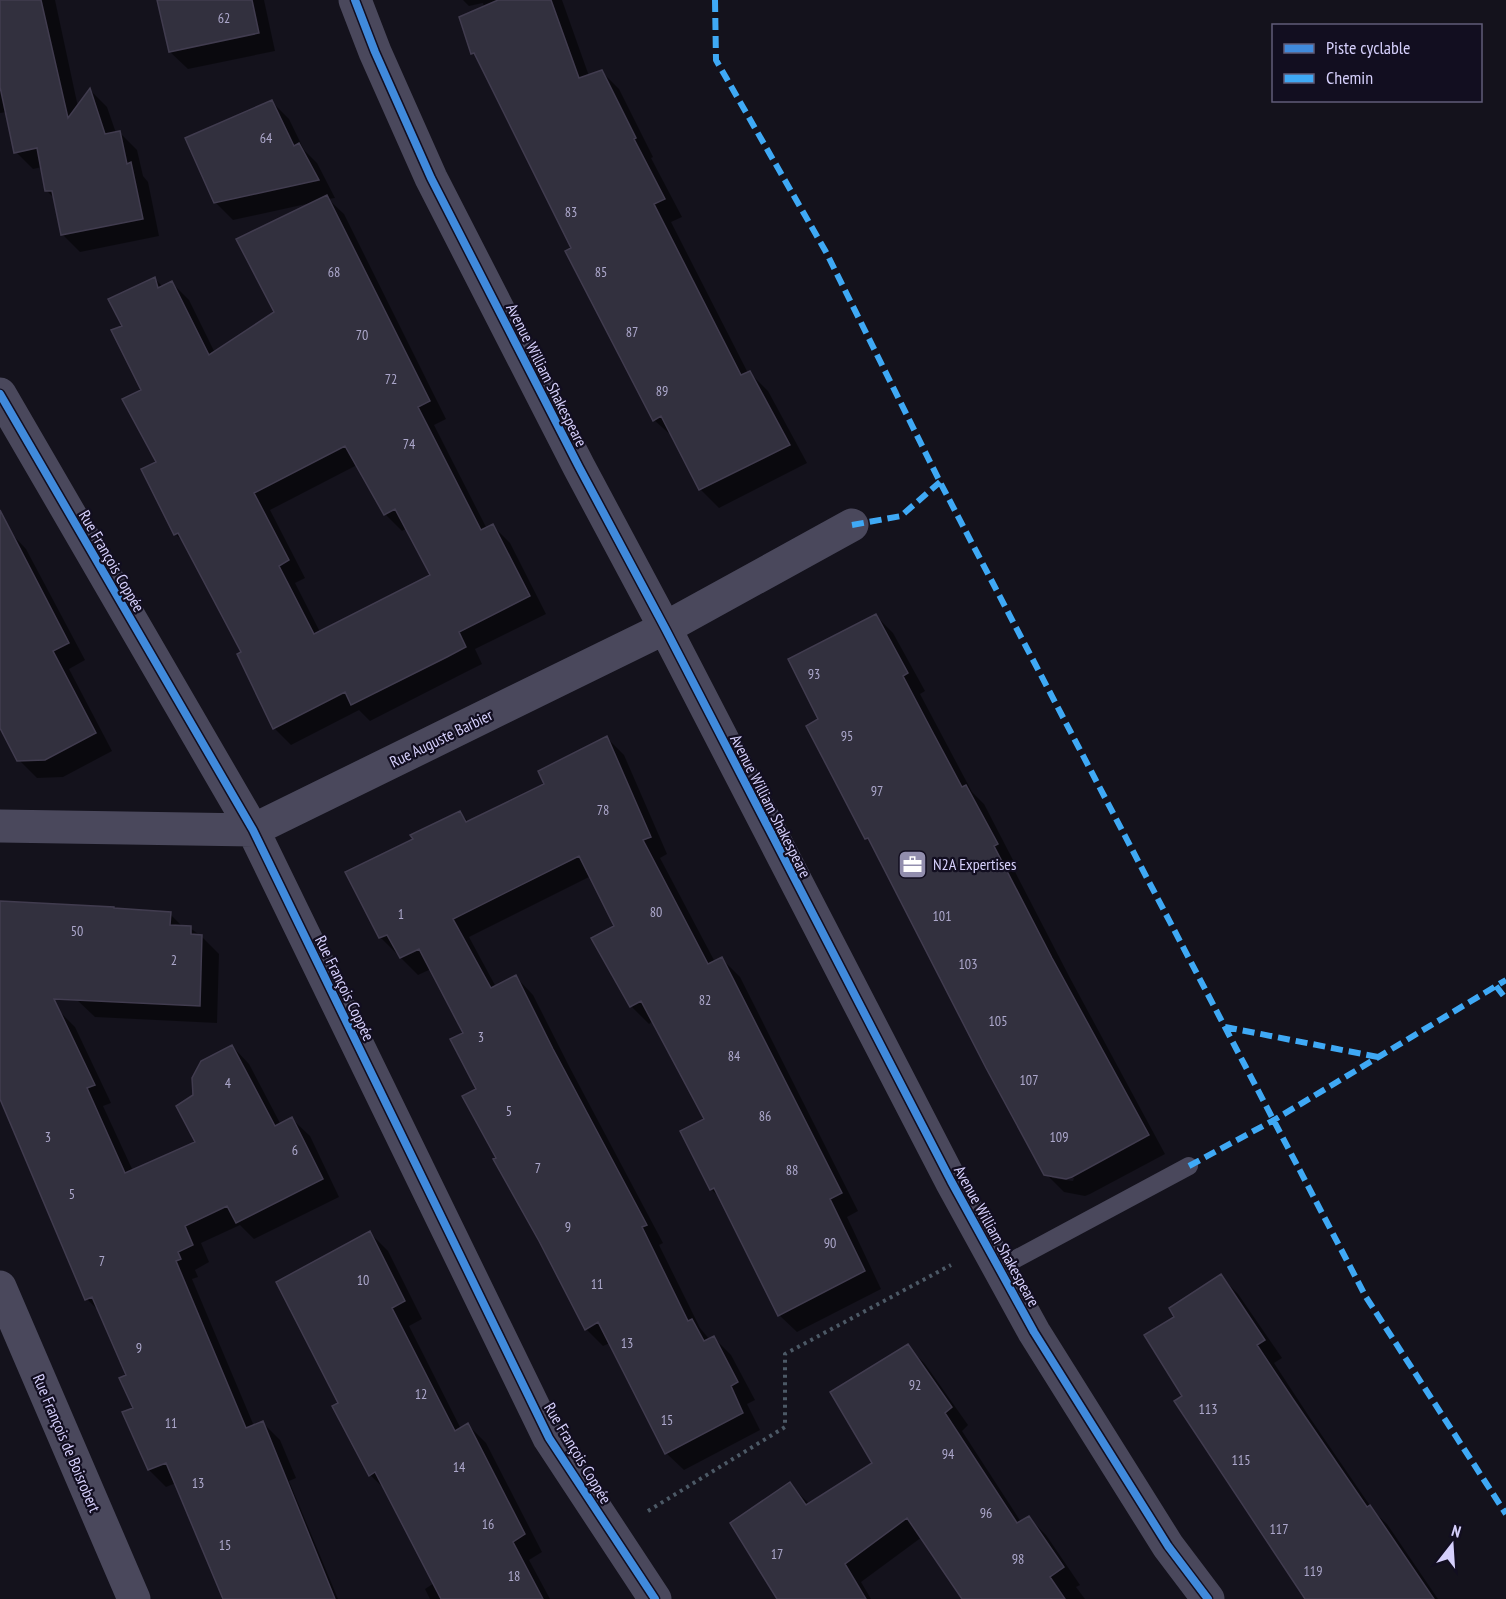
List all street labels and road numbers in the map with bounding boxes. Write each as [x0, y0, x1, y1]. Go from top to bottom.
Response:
street label: Avenue William Shakespeare [502, 300, 592, 450]
street label: Rue François Coppée [75, 506, 149, 616]
street label: Rue Auguste Barbier [386, 704, 496, 772]
street label: Avenue William Shakespeare [726, 731, 816, 881]
street label: Rue François Coppée [311, 932, 379, 1044]
street label: Avenue William Shakespeare [950, 1162, 1044, 1310]
street label: Rue François de Boisrobert [29, 1371, 105, 1516]
street label: Rue François Coppée [540, 1399, 616, 1507]

